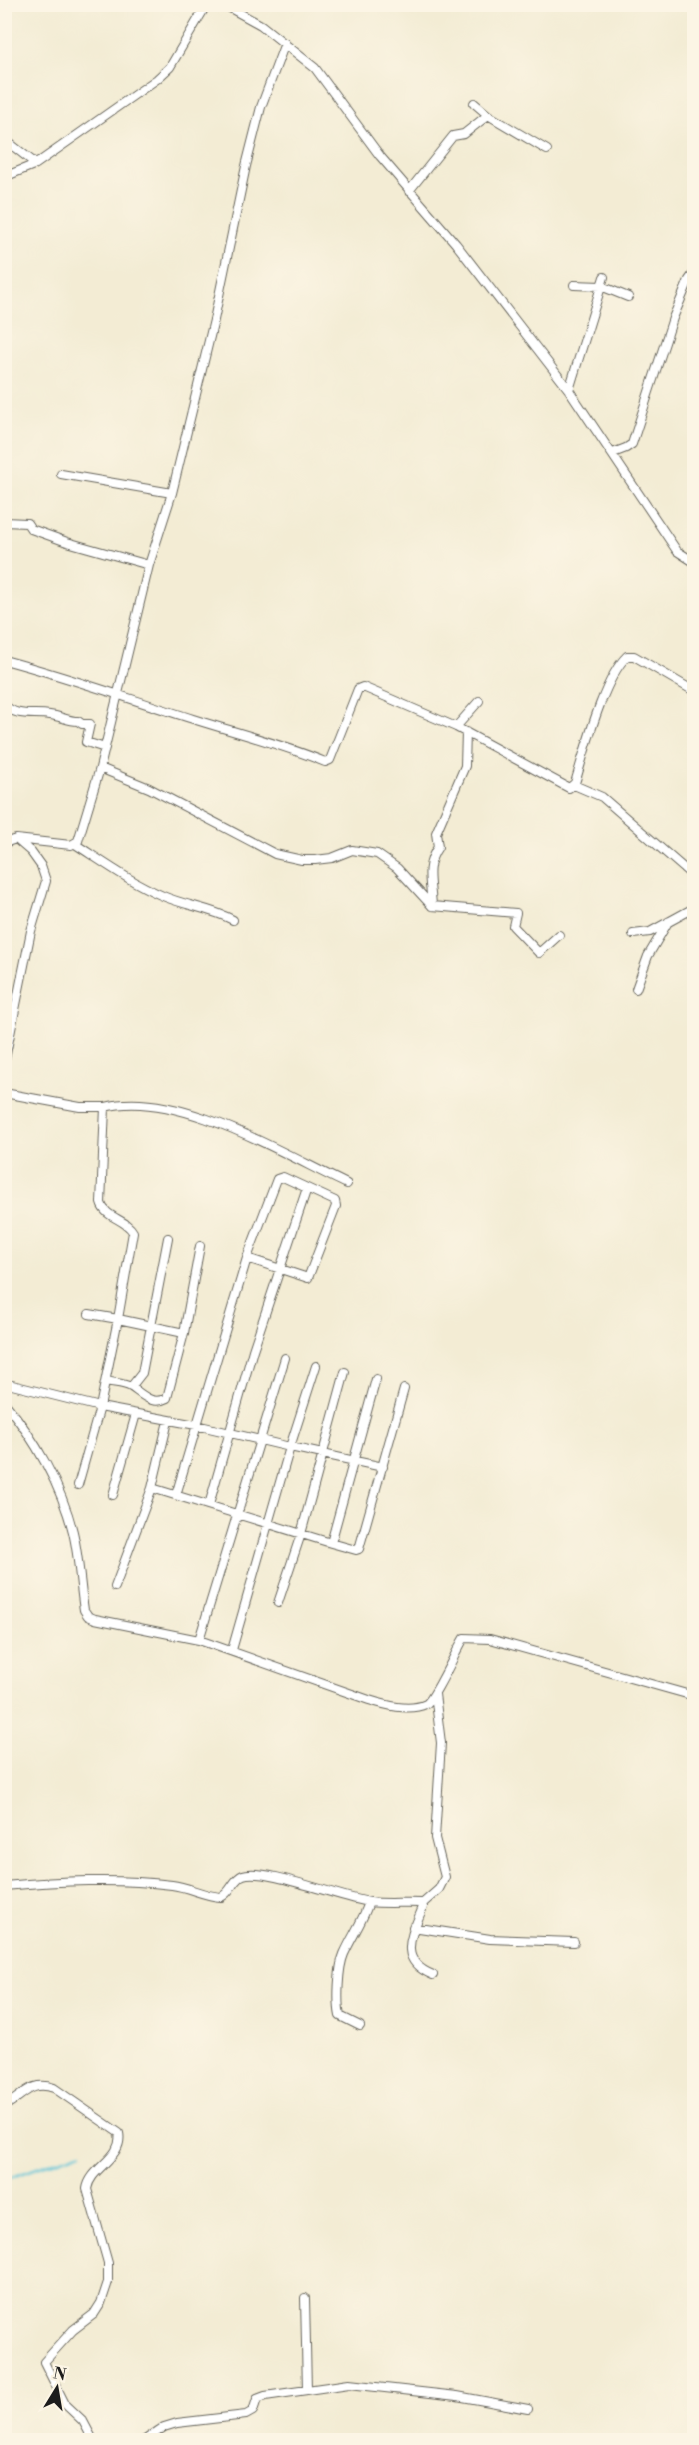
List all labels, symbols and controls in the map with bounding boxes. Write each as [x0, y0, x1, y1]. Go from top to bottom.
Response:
north arrow [27, 2358, 87, 2418]
text: N [52, 2363, 68, 2385]

